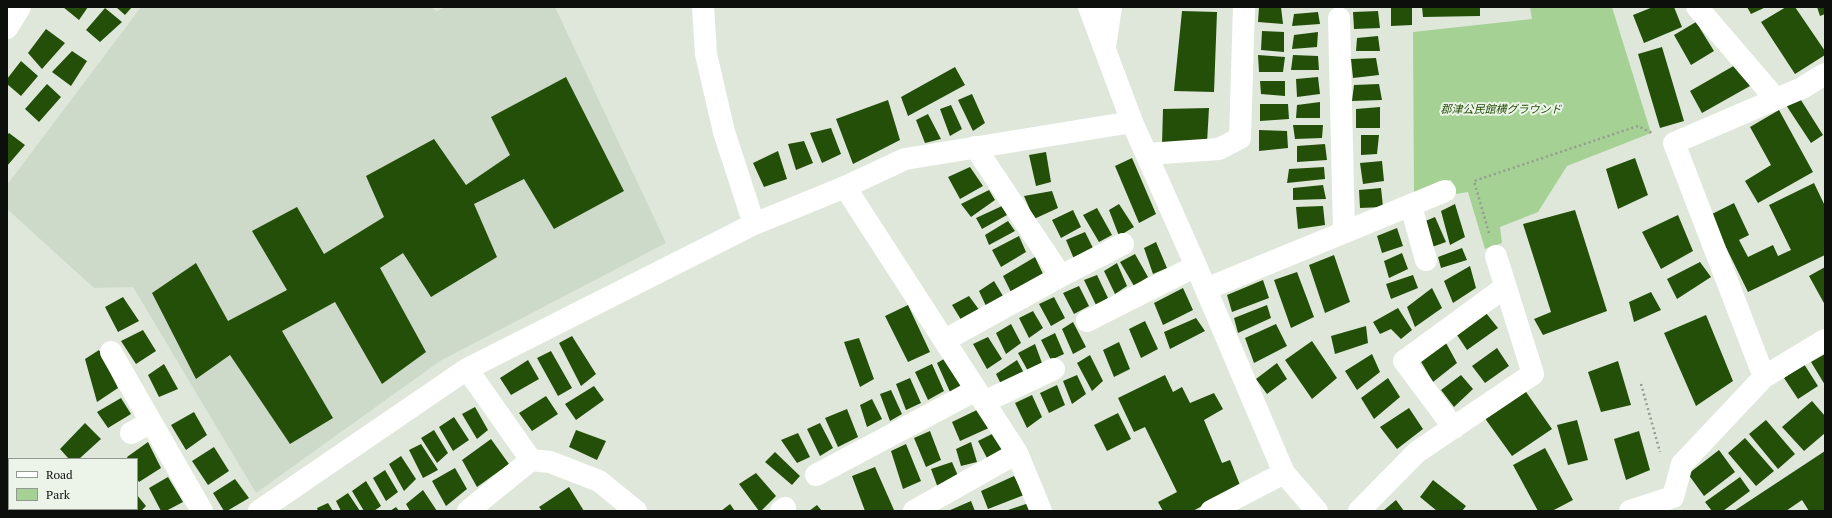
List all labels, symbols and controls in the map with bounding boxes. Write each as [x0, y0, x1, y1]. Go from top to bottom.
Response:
park label: 郡津公民館横グラウンド [1441, 103, 1561, 117]
legend [8, 458, 138, 510]
text: Road [46, 467, 73, 482]
text: Park [46, 487, 70, 502]

